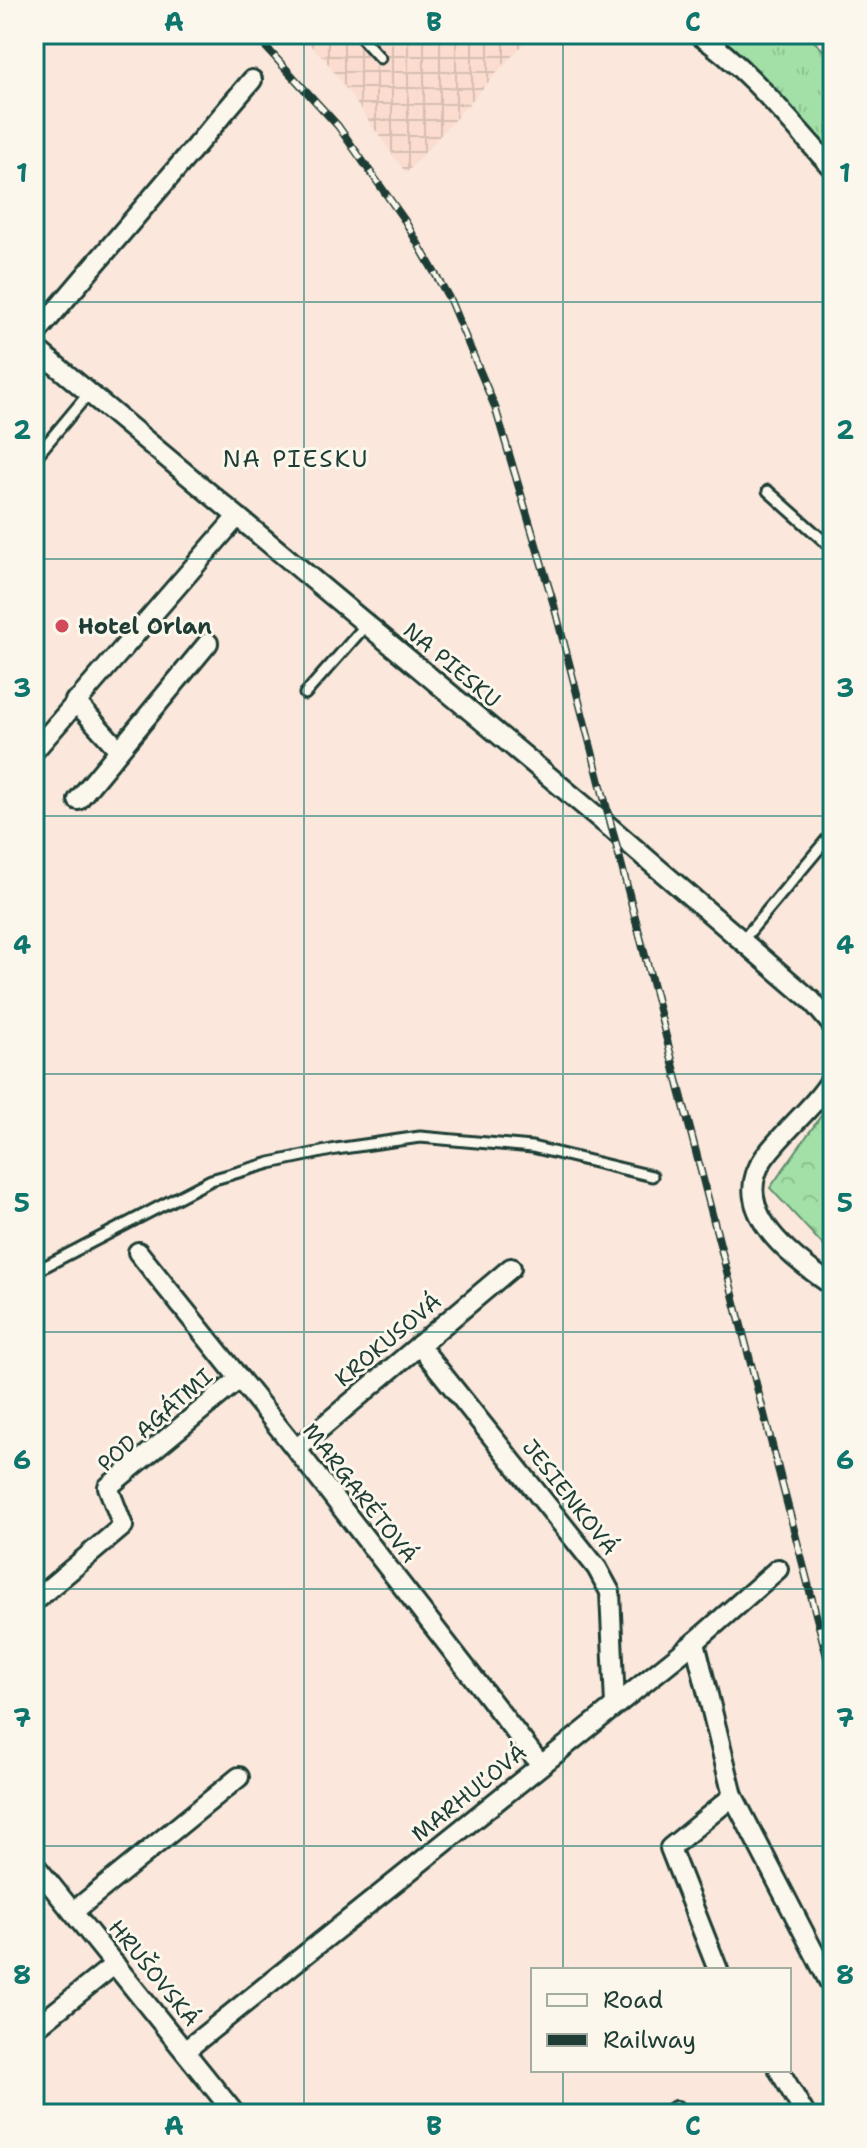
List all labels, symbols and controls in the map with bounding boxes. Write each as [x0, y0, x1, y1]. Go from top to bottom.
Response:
text: A [164, 4, 184, 39]
text: B [426, 4, 442, 39]
text: C [685, 4, 701, 39]
text: 1 [16, 155, 28, 190]
text: 1 [839, 155, 851, 190]
text: 2 [13, 412, 31, 447]
text: 2 [836, 412, 854, 447]
district label: NA PIESKU [222, 443, 370, 475]
place label: Hotel Orlan [78, 612, 212, 641]
street label: NA PIESKU [397, 616, 507, 714]
marker: Hotel Orlan [53, 617, 71, 635]
text: 3 [13, 670, 31, 705]
text: 3 [836, 670, 854, 705]
text: 4 [13, 927, 31, 962]
text: 4 [836, 927, 854, 962]
text: 5 [14, 1185, 30, 1220]
text: 5 [837, 1185, 853, 1220]
street label: KROKUSOVÁ [329, 1287, 447, 1393]
street label: POD AGÁTMI [91, 1362, 219, 1478]
street label: MARGARÉTOVÁ [296, 1417, 424, 1569]
street label: JESIENKOVÁ [516, 1433, 624, 1561]
text: 6 [13, 1442, 31, 1477]
text: 6 [836, 1442, 854, 1477]
text: 7 [13, 1700, 31, 1735]
text: 7 [836, 1700, 854, 1735]
street label: MARHUĽOVÁ [405, 1738, 533, 1848]
street label: HRUŠOVSKÁ [102, 1914, 206, 2032]
text: 8 [13, 1957, 31, 1992]
text: 8 [836, 1957, 854, 1992]
legend [531, 1968, 791, 2072]
text: Road [603, 1984, 663, 2016]
text: Railway [603, 2024, 696, 2056]
text: A [164, 2108, 184, 2143]
text: B [426, 2108, 442, 2143]
text: C [685, 2108, 701, 2143]

